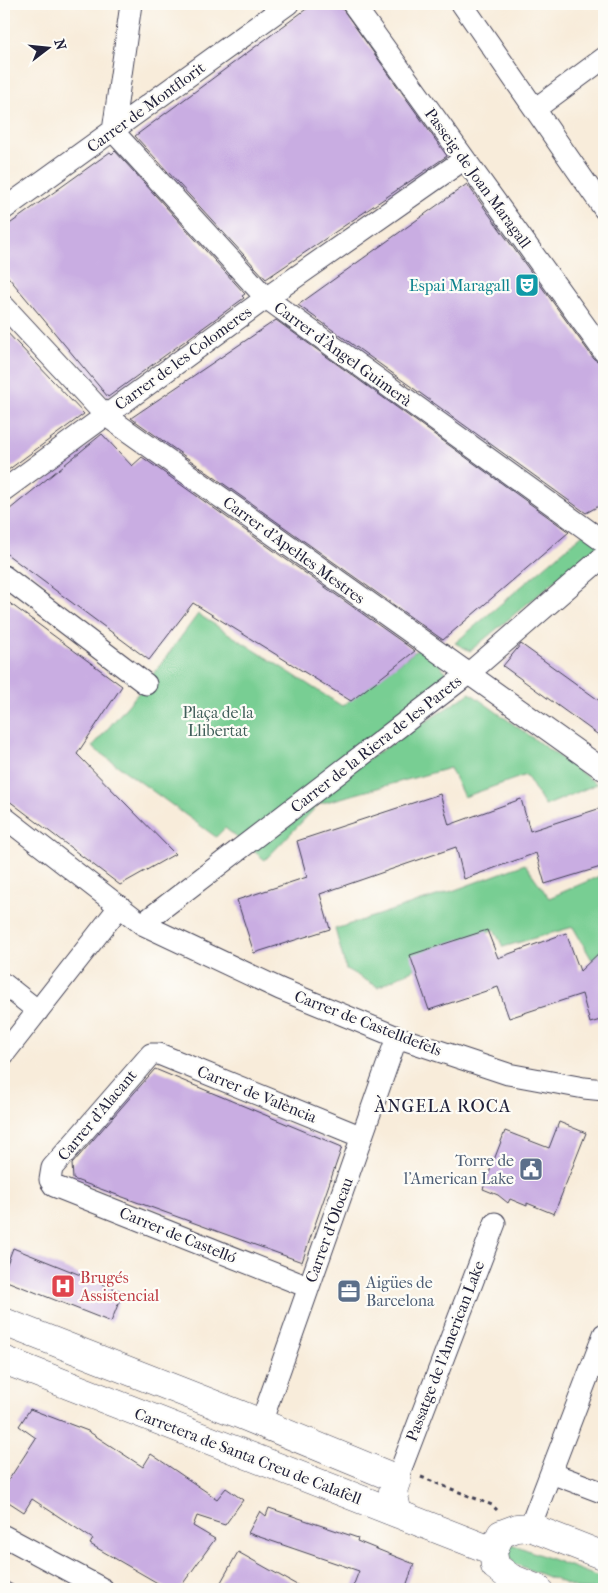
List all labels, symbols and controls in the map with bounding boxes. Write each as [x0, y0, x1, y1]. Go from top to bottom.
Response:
north arrow [22, 22, 72, 72]
text: N [50, 37, 70, 52]
street label: Carrer de Montflorit [83, 58, 209, 156]
street label: Passeig de Joan Maragall [421, 104, 535, 252]
theatre icon: Espai Maragall [514, 272, 540, 298]
place label: Espai Maragall [409, 276, 511, 295]
street label: Carrer d'Àngel Guimerà [270, 297, 417, 411]
street label: Carrer de les Colomeres [111, 302, 255, 414]
street label: Carrer d'Apel·les Mestres [220, 492, 369, 608]
street label: Carrer de la Riera de les Parets [287, 671, 465, 817]
park label: Plaça de la Llibertat [182, 703, 254, 740]
street label: Carrer de Castelldefels [292, 986, 444, 1060]
street label: Carrer de València [194, 1061, 320, 1127]
street label: Carrer d'Alacant [53, 1065, 141, 1164]
district label: ÀNGELA ROCA [373, 1095, 512, 1117]
place label: Torre de l'American Lake [403, 1151, 514, 1188]
public building icon: Torre de l'American Lake [518, 1156, 544, 1182]
street label: Carrer d'Olocau [301, 1175, 357, 1285]
street label: Carrer de Castelló [117, 1203, 239, 1267]
street label: Passatge de l'American Lake [402, 1258, 488, 1444]
place label: Brugés Assistencial [79, 1268, 160, 1305]
hospital icon: Brugés Assistencial [50, 1273, 76, 1299]
place label: Aigües de Barcelona [365, 1273, 435, 1310]
office icon: Aigües de Barcelona [336, 1278, 362, 1304]
street label: Carretera de Santa Creu de Calafell [132, 1404, 365, 1508]

